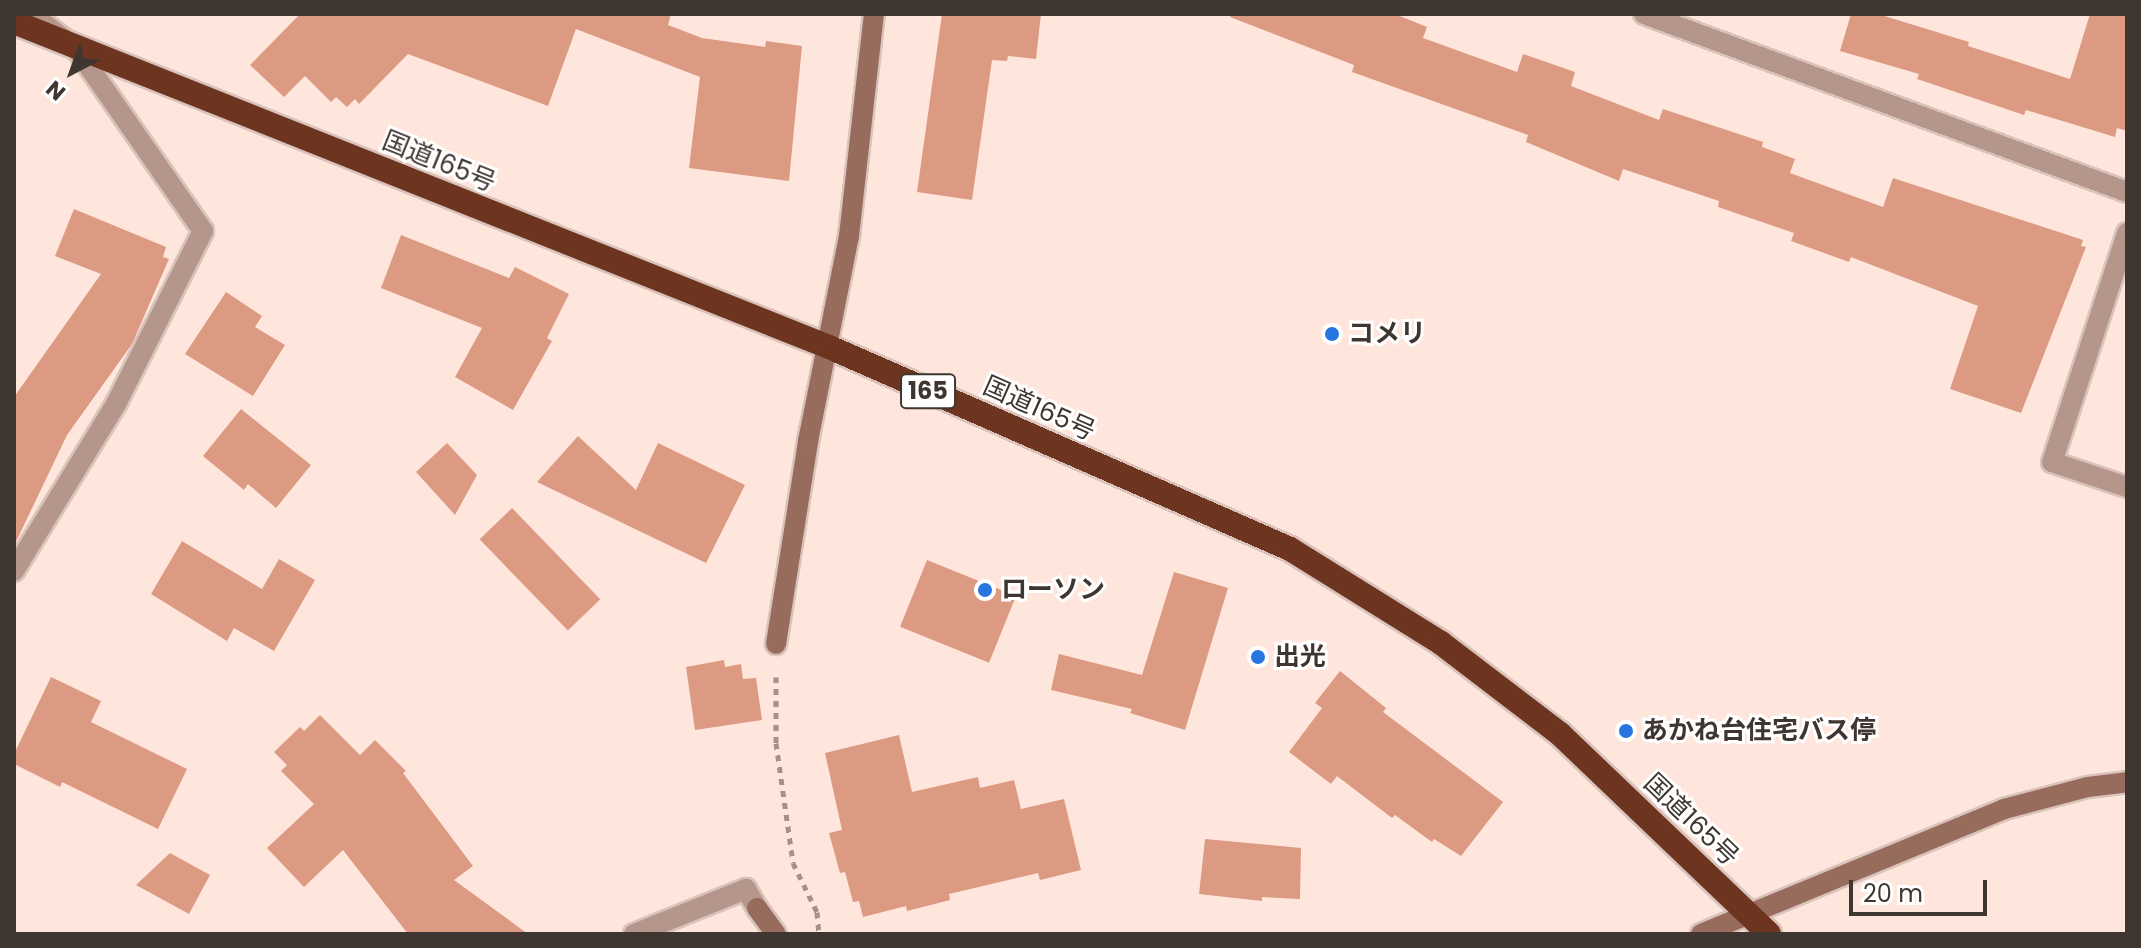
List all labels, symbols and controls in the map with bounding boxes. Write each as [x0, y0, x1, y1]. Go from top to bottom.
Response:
north arrow [32, 32, 112, 112]
text: N [40, 73, 72, 108]
street label: 国道165号 [378, 125, 500, 199]
place label: コメリ [1348, 318, 1426, 350]
marker: コメリ [1323, 325, 1341, 343]
road number: 165 [900, 371, 956, 411]
street label: 国道165号 [978, 371, 1100, 447]
place label: ローソン [1001, 574, 1105, 606]
marker: ローソン [976, 581, 994, 599]
place label: 出光 [1274, 641, 1326, 673]
marker: 出光 [1249, 648, 1267, 666]
place label: あかね台住宅バス停 [1642, 715, 1876, 747]
marker: あかね台住宅バス停 [1617, 722, 1635, 740]
street label: 国道165号 [1637, 767, 1745, 873]
scale bar [1853, 864, 1991, 914]
text: 20 m [1863, 877, 1923, 910]

